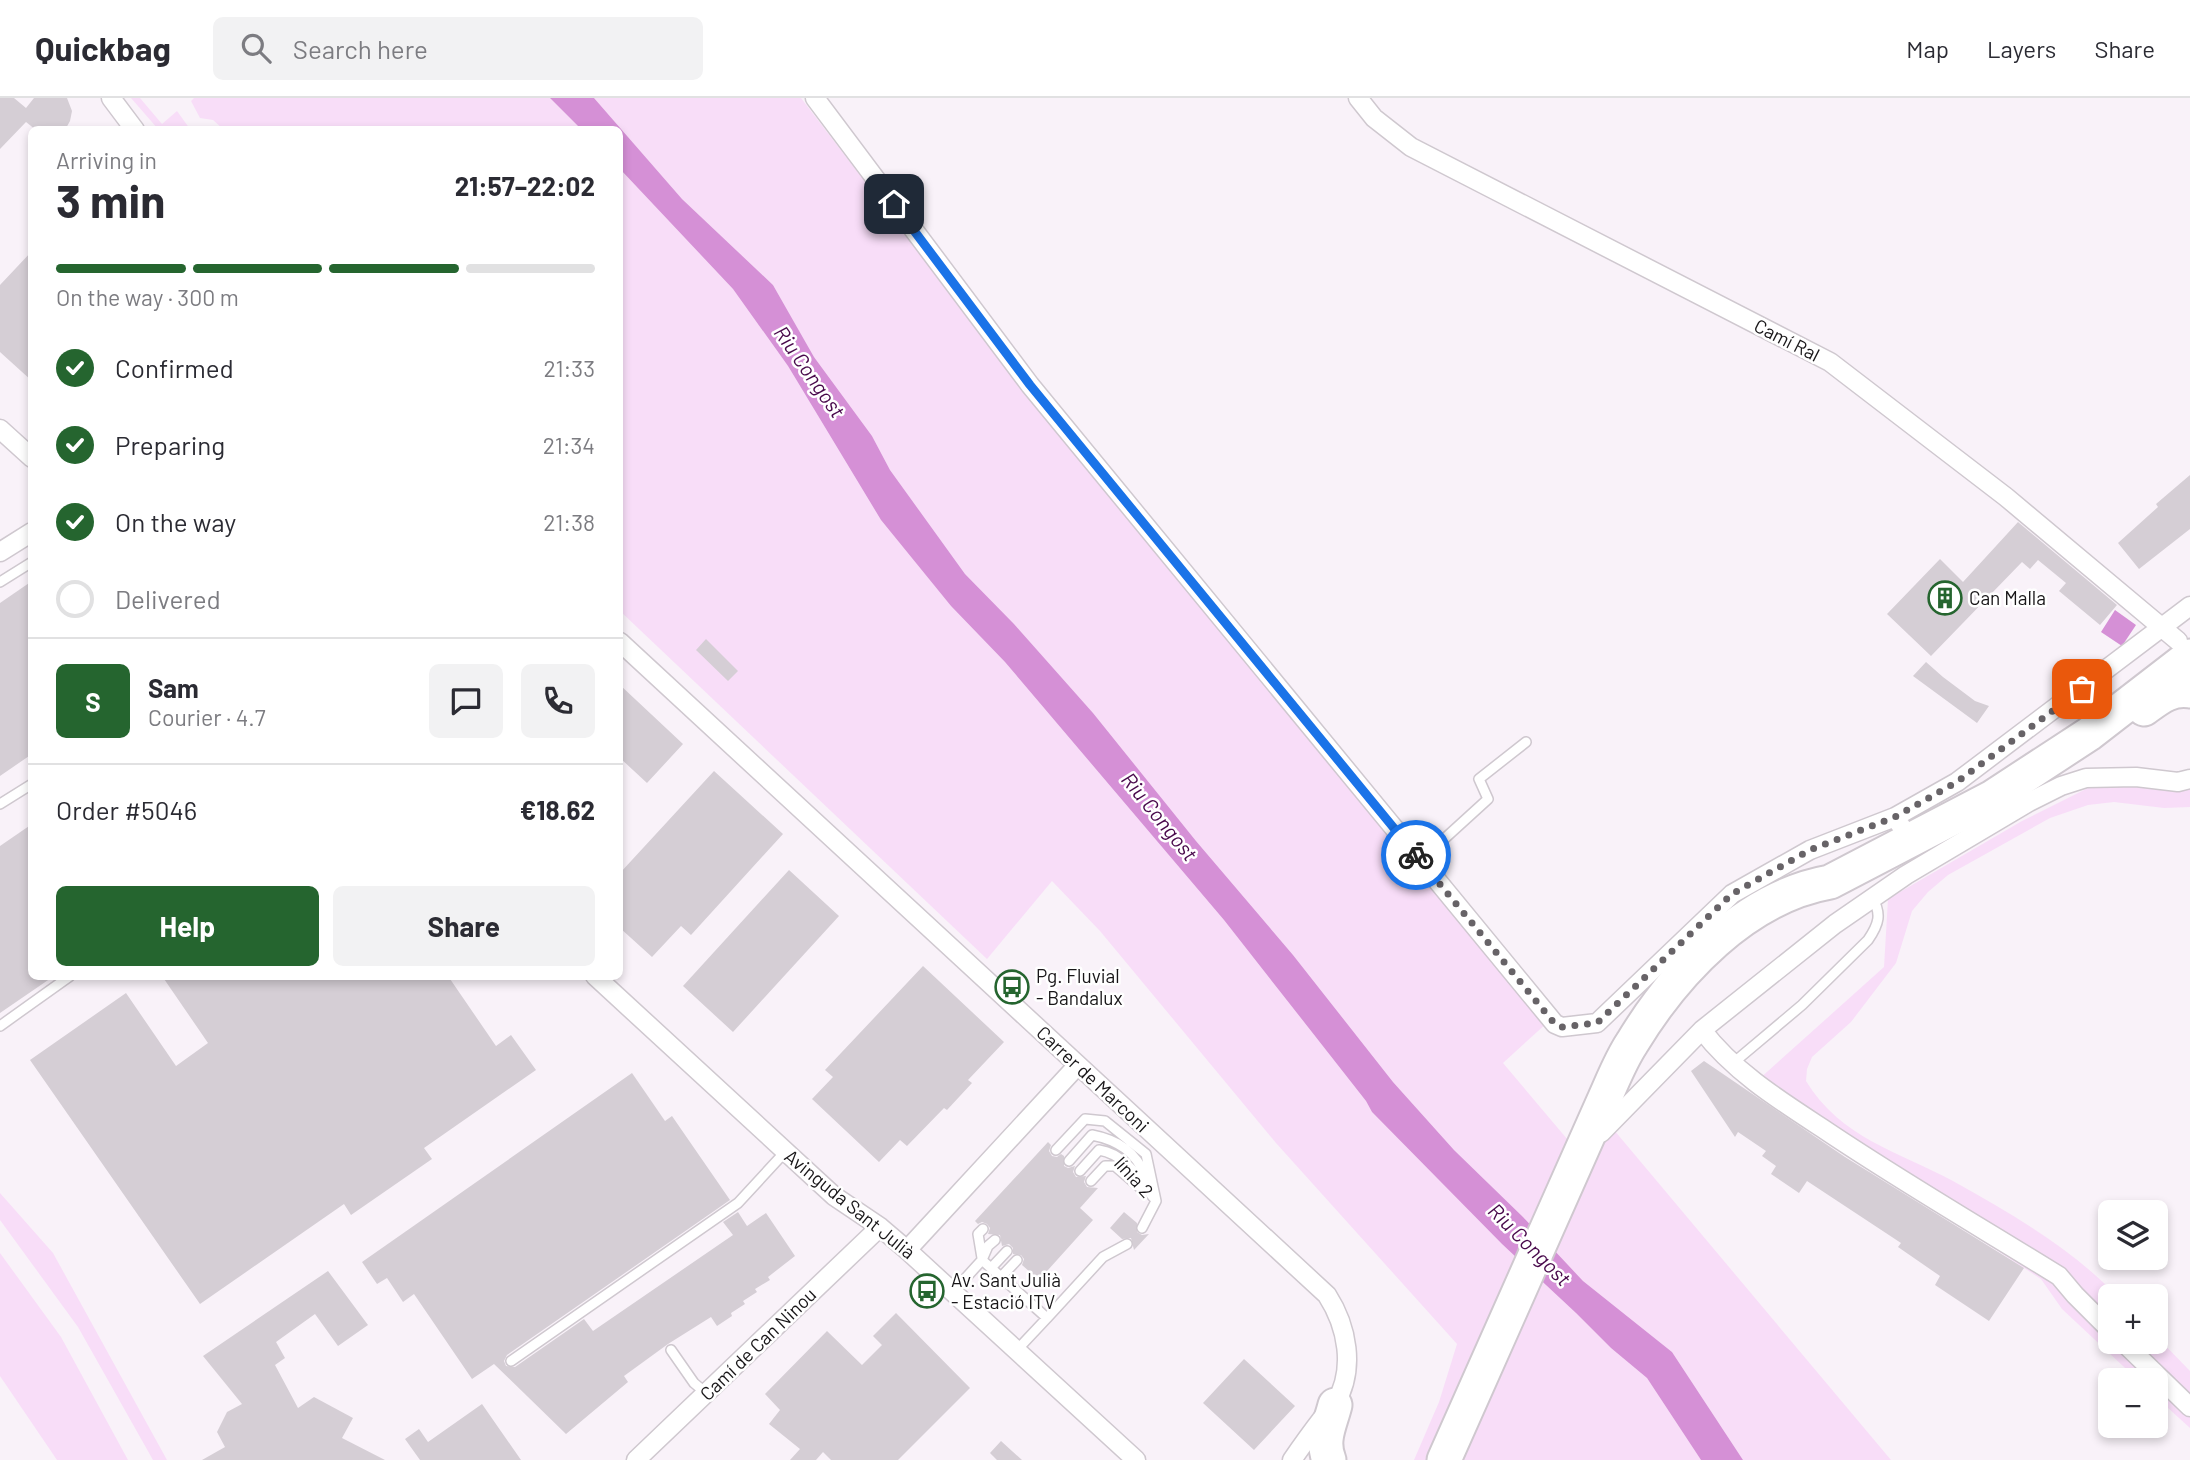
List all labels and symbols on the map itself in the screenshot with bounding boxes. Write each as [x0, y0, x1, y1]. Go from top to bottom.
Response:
pin [864, 174, 924, 234]
street label: Camí Ral [1751, 313, 1824, 366]
water label: Riu Congost [769, 320, 851, 422]
building icon: Can Malla [1926, 579, 1964, 617]
place label: Can Malla [1969, 586, 2046, 609]
pin [2052, 659, 2112, 719]
water label: Riu Congost [1117, 767, 1204, 866]
courier [1381, 820, 1451, 890]
place label: Pg. Fluvial - Bandalux [1036, 964, 1123, 1009]
bus stop icon: Pg. Fluvial - Bandalux [993, 968, 1031, 1006]
street label: Carrer de Marconi [1032, 1021, 1154, 1137]
street label: Avinguda Sant Julià [780, 1144, 920, 1263]
street label: línia 2 [1110, 1151, 1159, 1202]
water label: Riu Congost [1484, 1198, 1577, 1291]
place label: Av. Sant Julià - Estació ITV [951, 1268, 1061, 1313]
bus stop icon: Av. Sant Julià - Estació ITV [908, 1272, 946, 1310]
street label: Camí de Can Ninou [695, 1282, 820, 1405]

